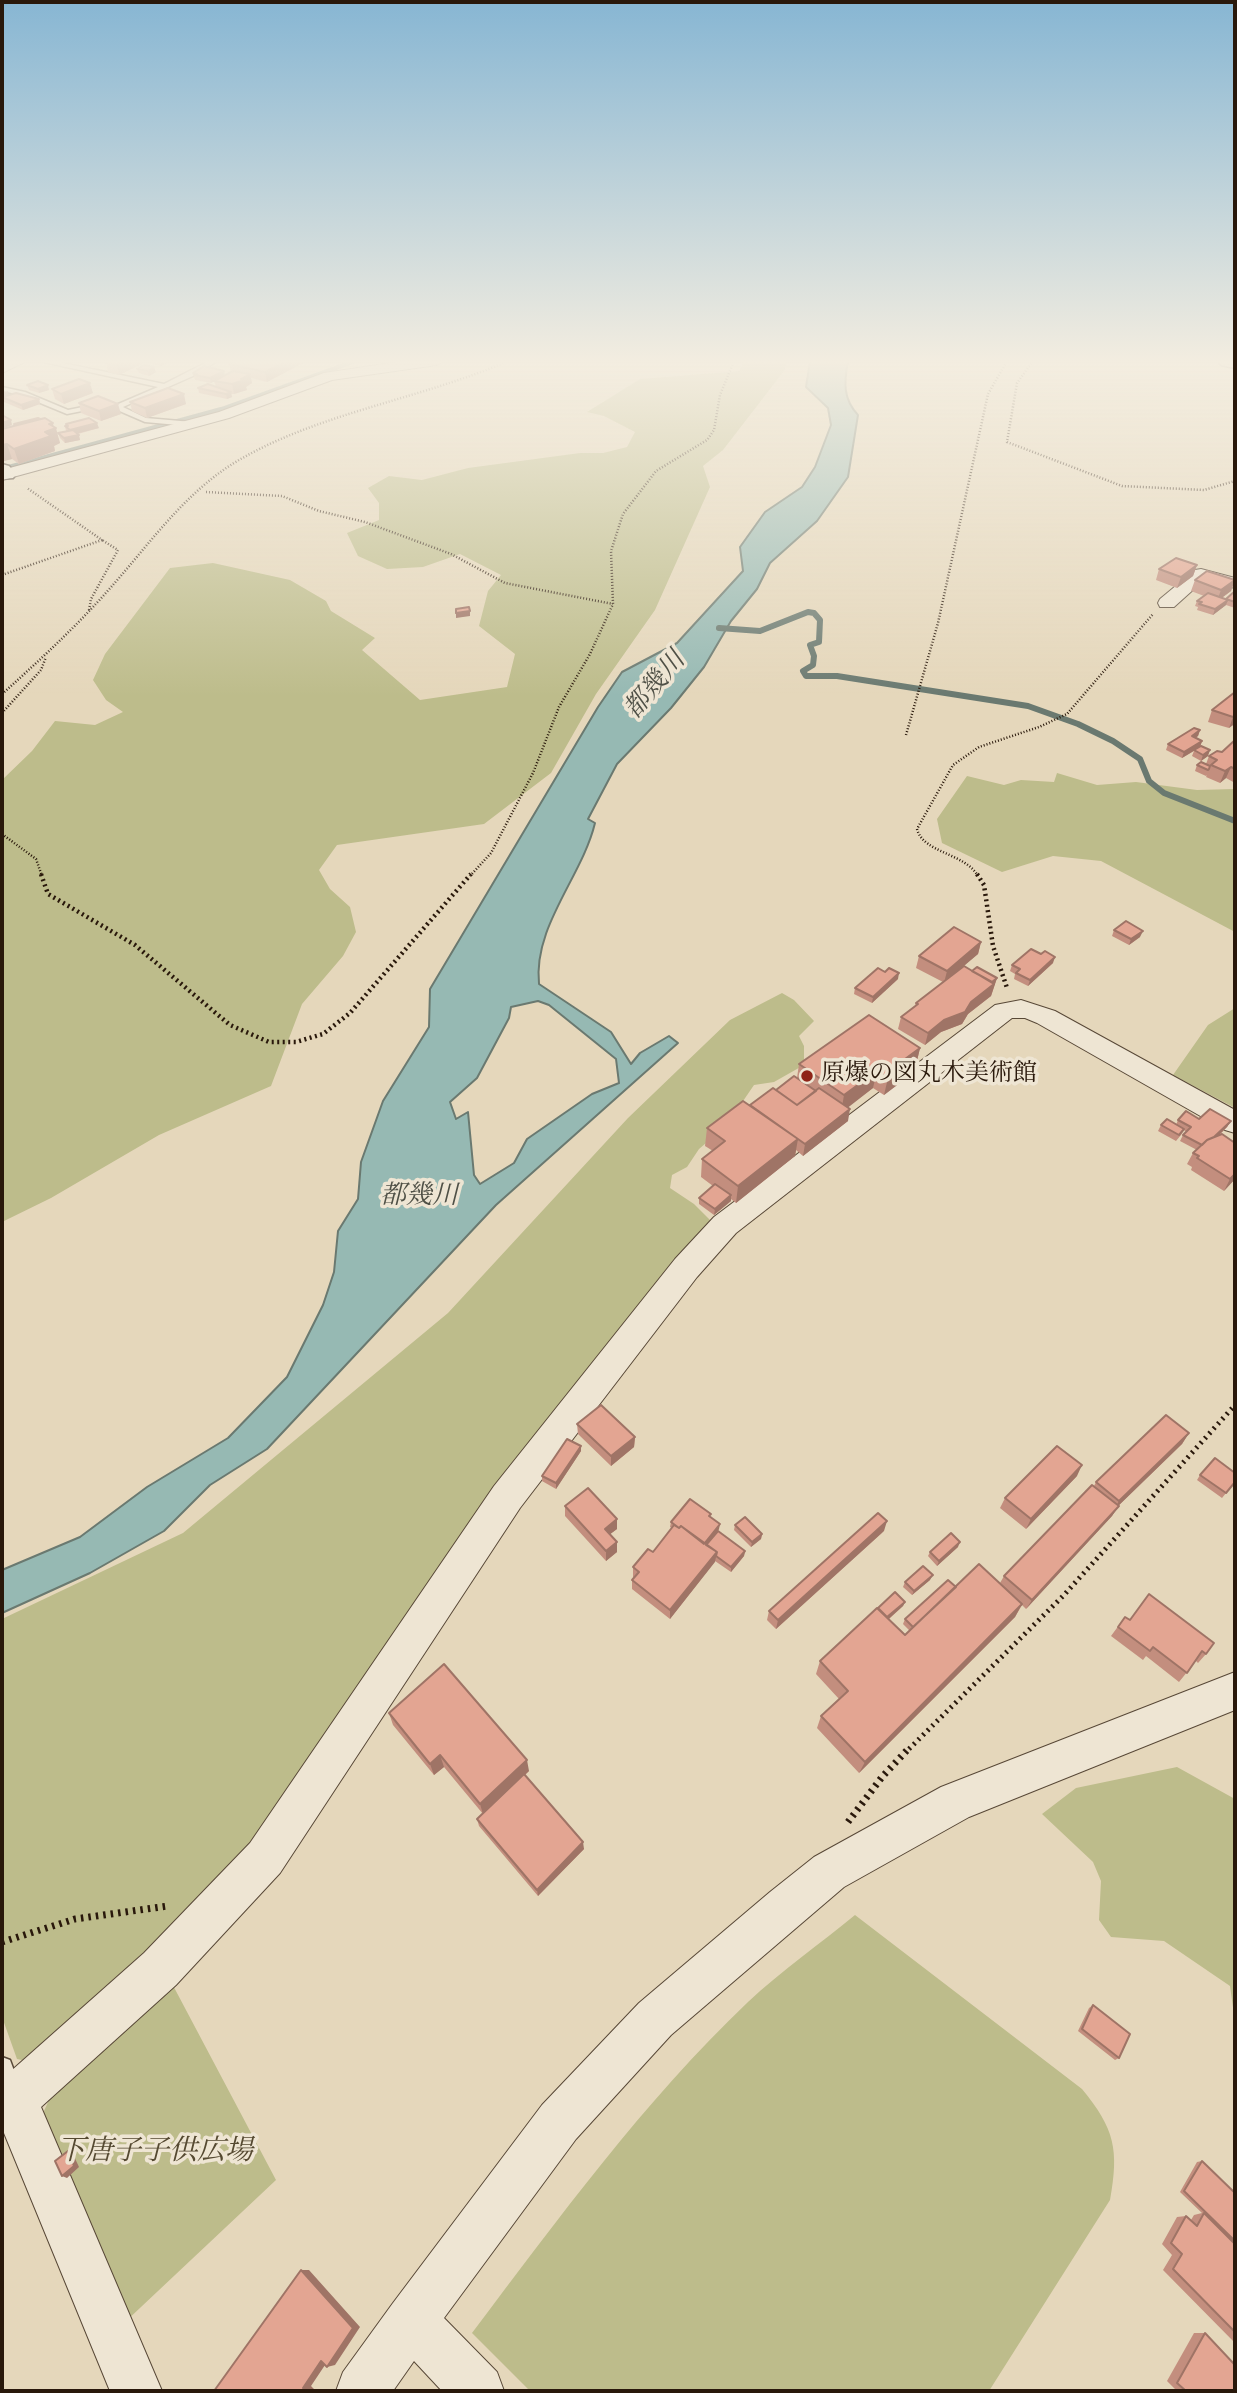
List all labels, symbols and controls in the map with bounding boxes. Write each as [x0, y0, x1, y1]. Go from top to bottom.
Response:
water label: 都幾川 [620, 647, 694, 727]
place label: 原爆の図丸木美術館 [821, 1062, 1037, 1090]
marker: 原爆の図丸木美術館 [799, 1068, 815, 1084]
water label: 都幾川 [380, 1183, 458, 1215]
park label: 下唐子子供広場 [57, 2137, 253, 2171]

